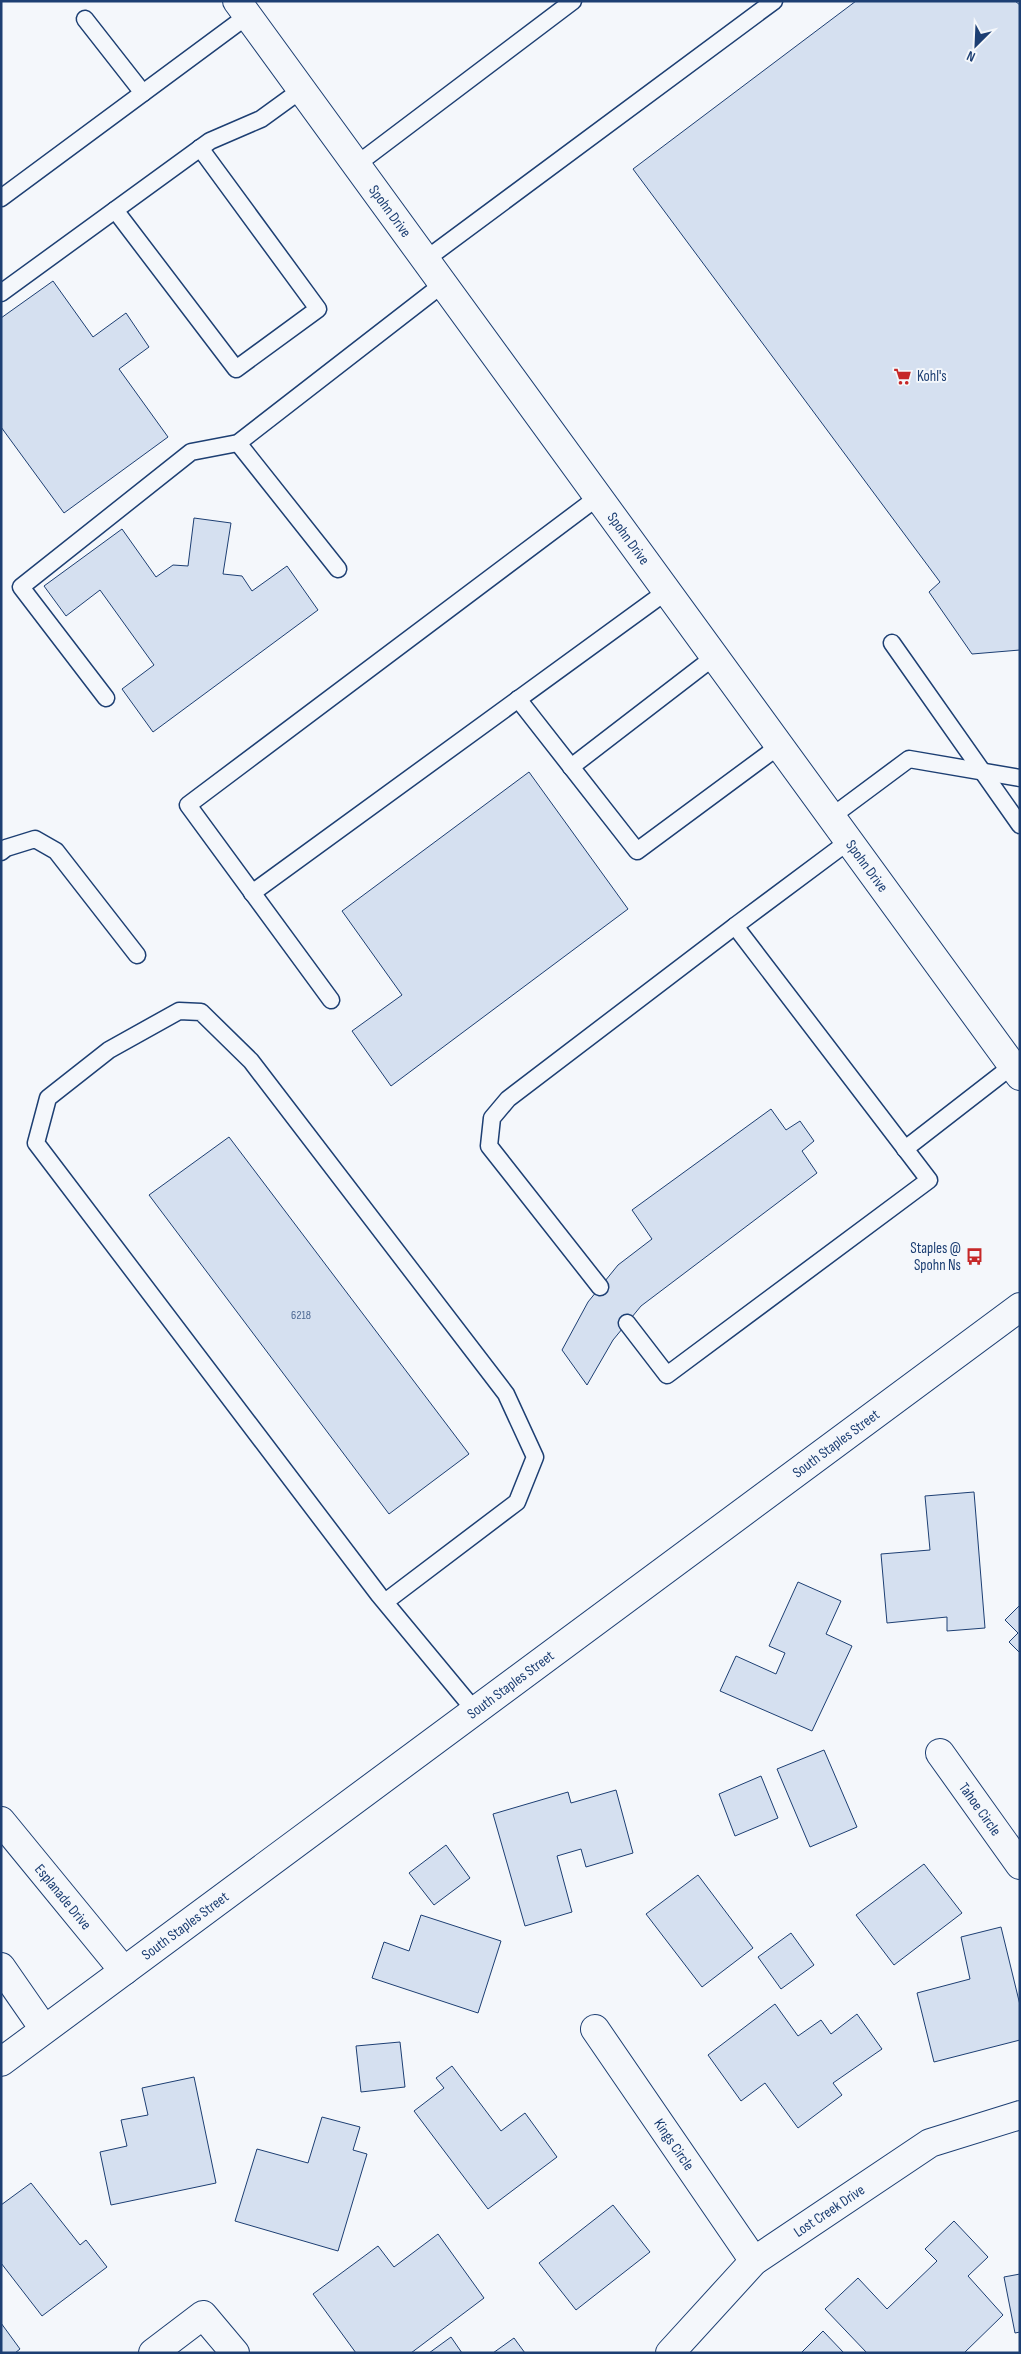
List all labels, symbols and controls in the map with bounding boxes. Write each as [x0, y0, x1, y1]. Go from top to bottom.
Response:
north arrow [951, 20, 1001, 70]
text: N [964, 47, 978, 66]
street label: Spohn Drive [365, 181, 416, 241]
supermarket icon: Kohl's [893, 366, 913, 386]
place label: Kohl's [917, 367, 947, 386]
street label: Spohn Drive [603, 509, 654, 569]
street label: Spohn Drive [842, 836, 892, 896]
place label: Staples @ Spohn Ns [910, 1239, 961, 1275]
bus stop icon: Staples @ Spohn Ns [965, 1247, 985, 1267]
house number: 6218 [291, 1308, 311, 1323]
street label: South Staples Street [789, 1405, 883, 1482]
street label: South Staples Street [463, 1646, 558, 1723]
street label: Tahoe Circle [955, 1779, 1006, 1839]
street label: Esplanade Drive [31, 1860, 96, 1934]
street label: South Staples Street [138, 1887, 233, 1964]
street label: Kings Circle [650, 2115, 699, 2174]
street label: Lost Creek Drive [790, 2180, 868, 2241]

